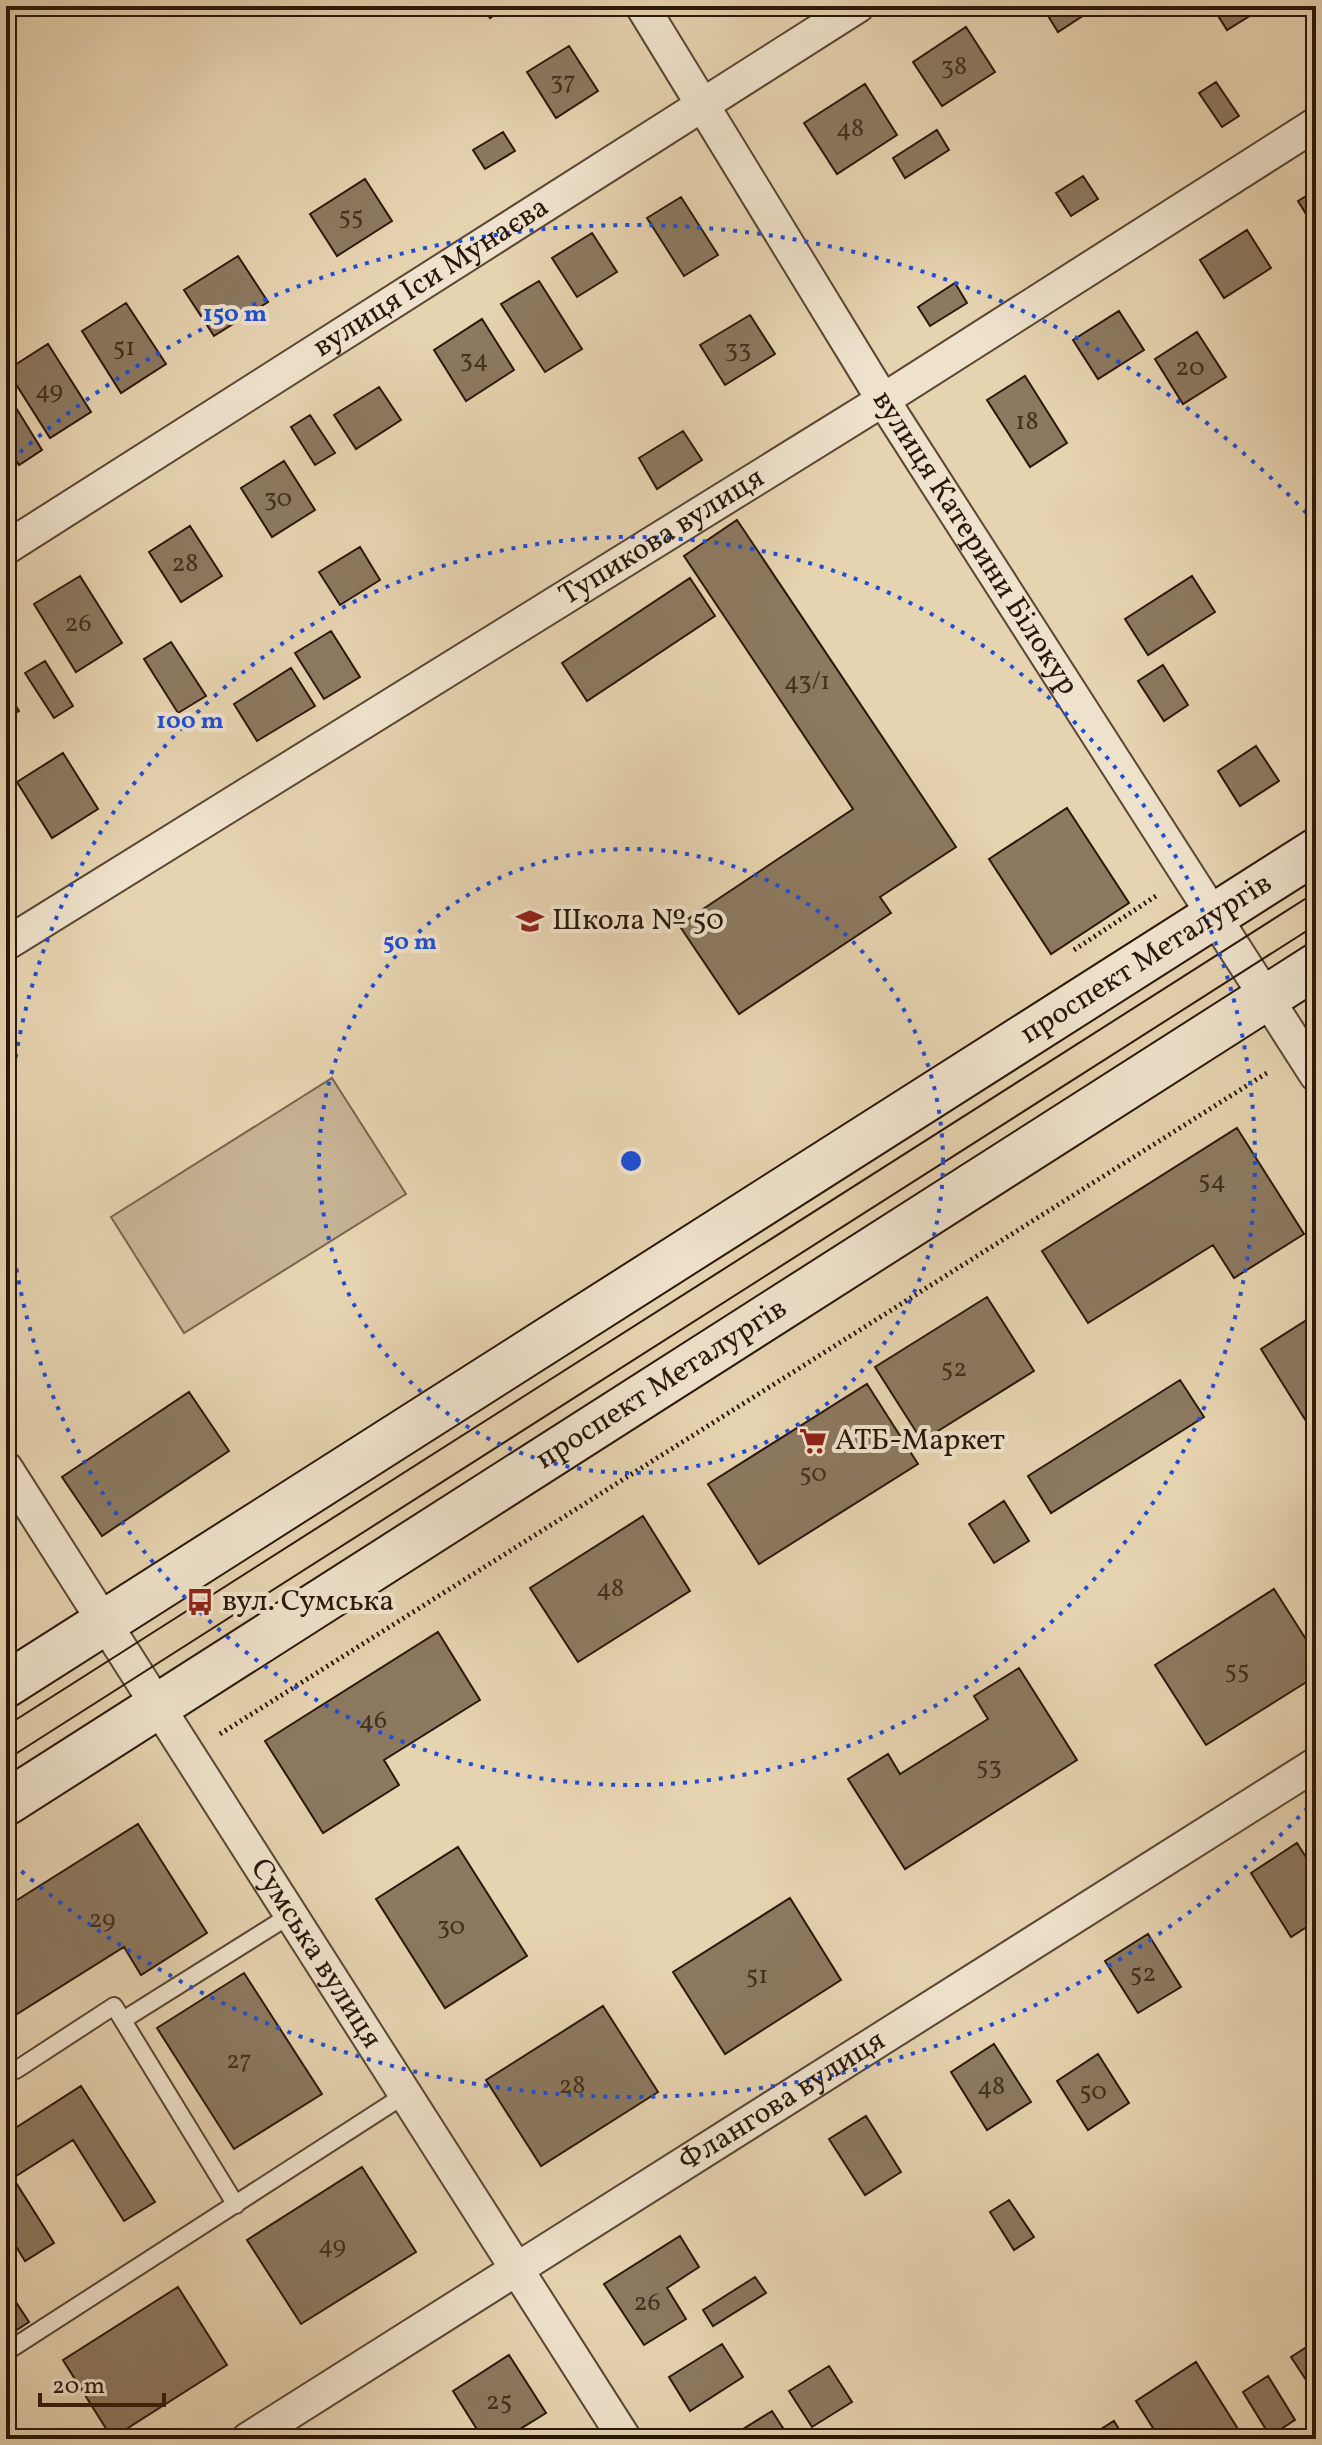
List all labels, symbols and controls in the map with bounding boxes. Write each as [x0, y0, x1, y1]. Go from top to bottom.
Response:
house number: 38 [941, 49, 967, 85]
house number: 37 [550, 64, 576, 100]
house number: 48 [836, 111, 864, 147]
street label: вулиця Іси Мунаєва [305, 187, 557, 368]
house number: 55 [338, 199, 364, 235]
text: 150 m [203, 298, 267, 332]
house number: 51 [113, 330, 135, 366]
house number: 33 [725, 332, 751, 368]
house number: 34 [460, 342, 488, 378]
house number: 20 [1175, 350, 1205, 386]
house number: 49 [35, 373, 63, 409]
street label: вулиця Катерини Білокур [861, 383, 1088, 704]
house number: 18 [1015, 404, 1039, 440]
street label: Тупикова вулиця [552, 458, 773, 617]
house number: 30 [264, 481, 292, 517]
house number: 28 [171, 546, 199, 582]
house number: 26 [64, 606, 92, 642]
house number: 43/1 [784, 664, 830, 700]
text: 100 m [156, 705, 224, 739]
street label: проспект Металургів [1012, 863, 1281, 1055]
place label: Школа № 50 [552, 900, 724, 942]
school or university icon: Школа № 50 [515, 906, 545, 936]
text: 50 m [383, 926, 437, 960]
centre of rings [617, 1147, 645, 1175]
house number: 54 [1198, 1163, 1226, 1199]
street label: проспект Металургів [528, 1288, 796, 1480]
house number: 52 [941, 1351, 967, 1387]
place label: АТБ-Маркет [835, 1420, 1005, 1462]
supermarket icon: АТБ-Маркет [798, 1426, 828, 1456]
house number: 50 [799, 1456, 827, 1492]
house number: 48 [596, 1571, 624, 1607]
place label: вул. Сумська [222, 1581, 394, 1623]
bus stop icon: вул. Сумська [185, 1587, 215, 1617]
house number: 55 [1224, 1653, 1250, 1689]
house number: 46 [359, 1703, 387, 1739]
house number: 53 [976, 1749, 1002, 1785]
street label: Сумська вулиця [239, 1851, 392, 2057]
house number: 29 [88, 1902, 116, 1938]
house number: 30 [437, 1909, 465, 1945]
house number: 52 [1130, 1956, 1156, 1992]
house number: 51 [746, 1958, 768, 1994]
street label: Флангова вулиця [671, 2020, 894, 2182]
house number: 27 [226, 2043, 252, 2079]
house number: 28 [558, 2068, 586, 2104]
house number: 48 [977, 2069, 1005, 2105]
house number: 50 [1079, 2074, 1107, 2110]
house number: 49 [318, 2228, 346, 2264]
house number: 26 [633, 2285, 661, 2321]
scale bar [40, 2357, 164, 2407]
text: 20 m [52, 2370, 105, 2404]
house number: 25 [486, 2384, 512, 2420]

